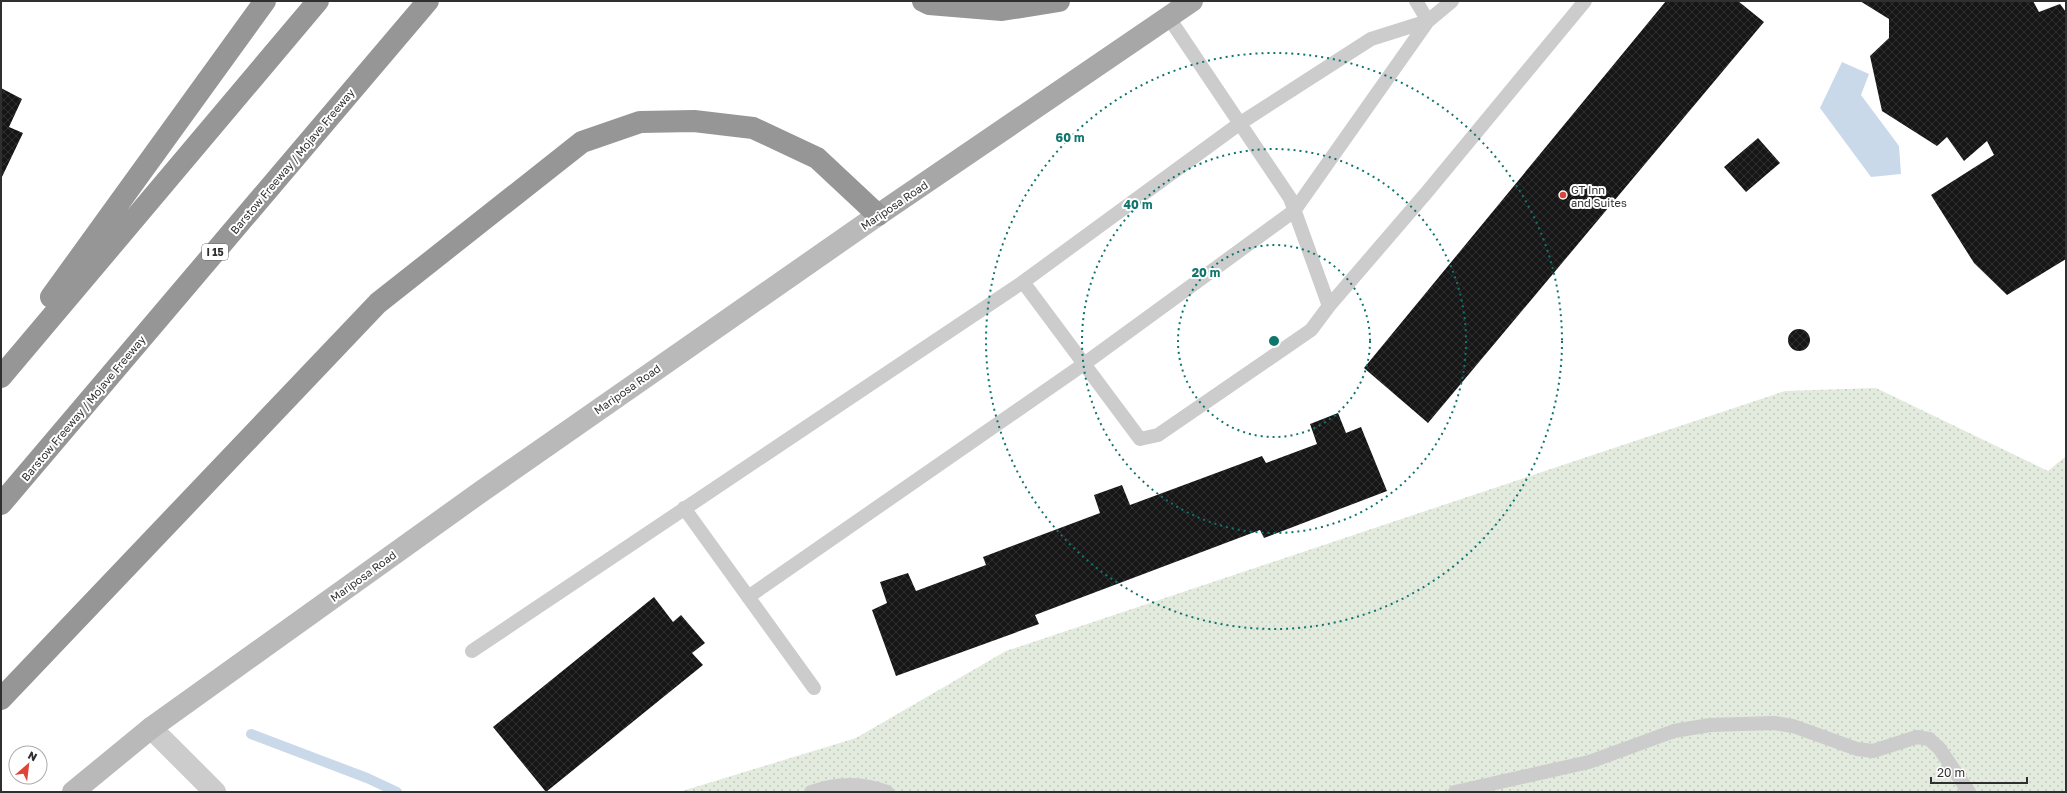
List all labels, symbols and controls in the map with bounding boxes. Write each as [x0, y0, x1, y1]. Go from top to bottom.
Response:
street label: Barstow Freeway / Mojave Freeway [227, 86, 357, 236]
text: 60 m [1056, 130, 1084, 145]
street label: Mariposa Road [858, 178, 930, 232]
place label: GT Inn and Suites [1571, 183, 1627, 209]
marker: GT Inn and Suites [1558, 190, 1568, 200]
text: 40 m [1124, 197, 1152, 212]
road number: I 15 [202, 244, 228, 260]
text: 20 m [1192, 265, 1220, 280]
street label: Barstow Freeway / Mojave Freeway [18, 333, 148, 483]
centre of rings [1267, 334, 1281, 348]
street label: Mariposa Road [591, 361, 663, 417]
street label: Mariposa Road [328, 548, 398, 604]
north arrow [8, 745, 48, 785]
text: N [26, 748, 40, 763]
scale bar [1931, 759, 2027, 785]
text: 20 m [1937, 765, 1965, 780]

